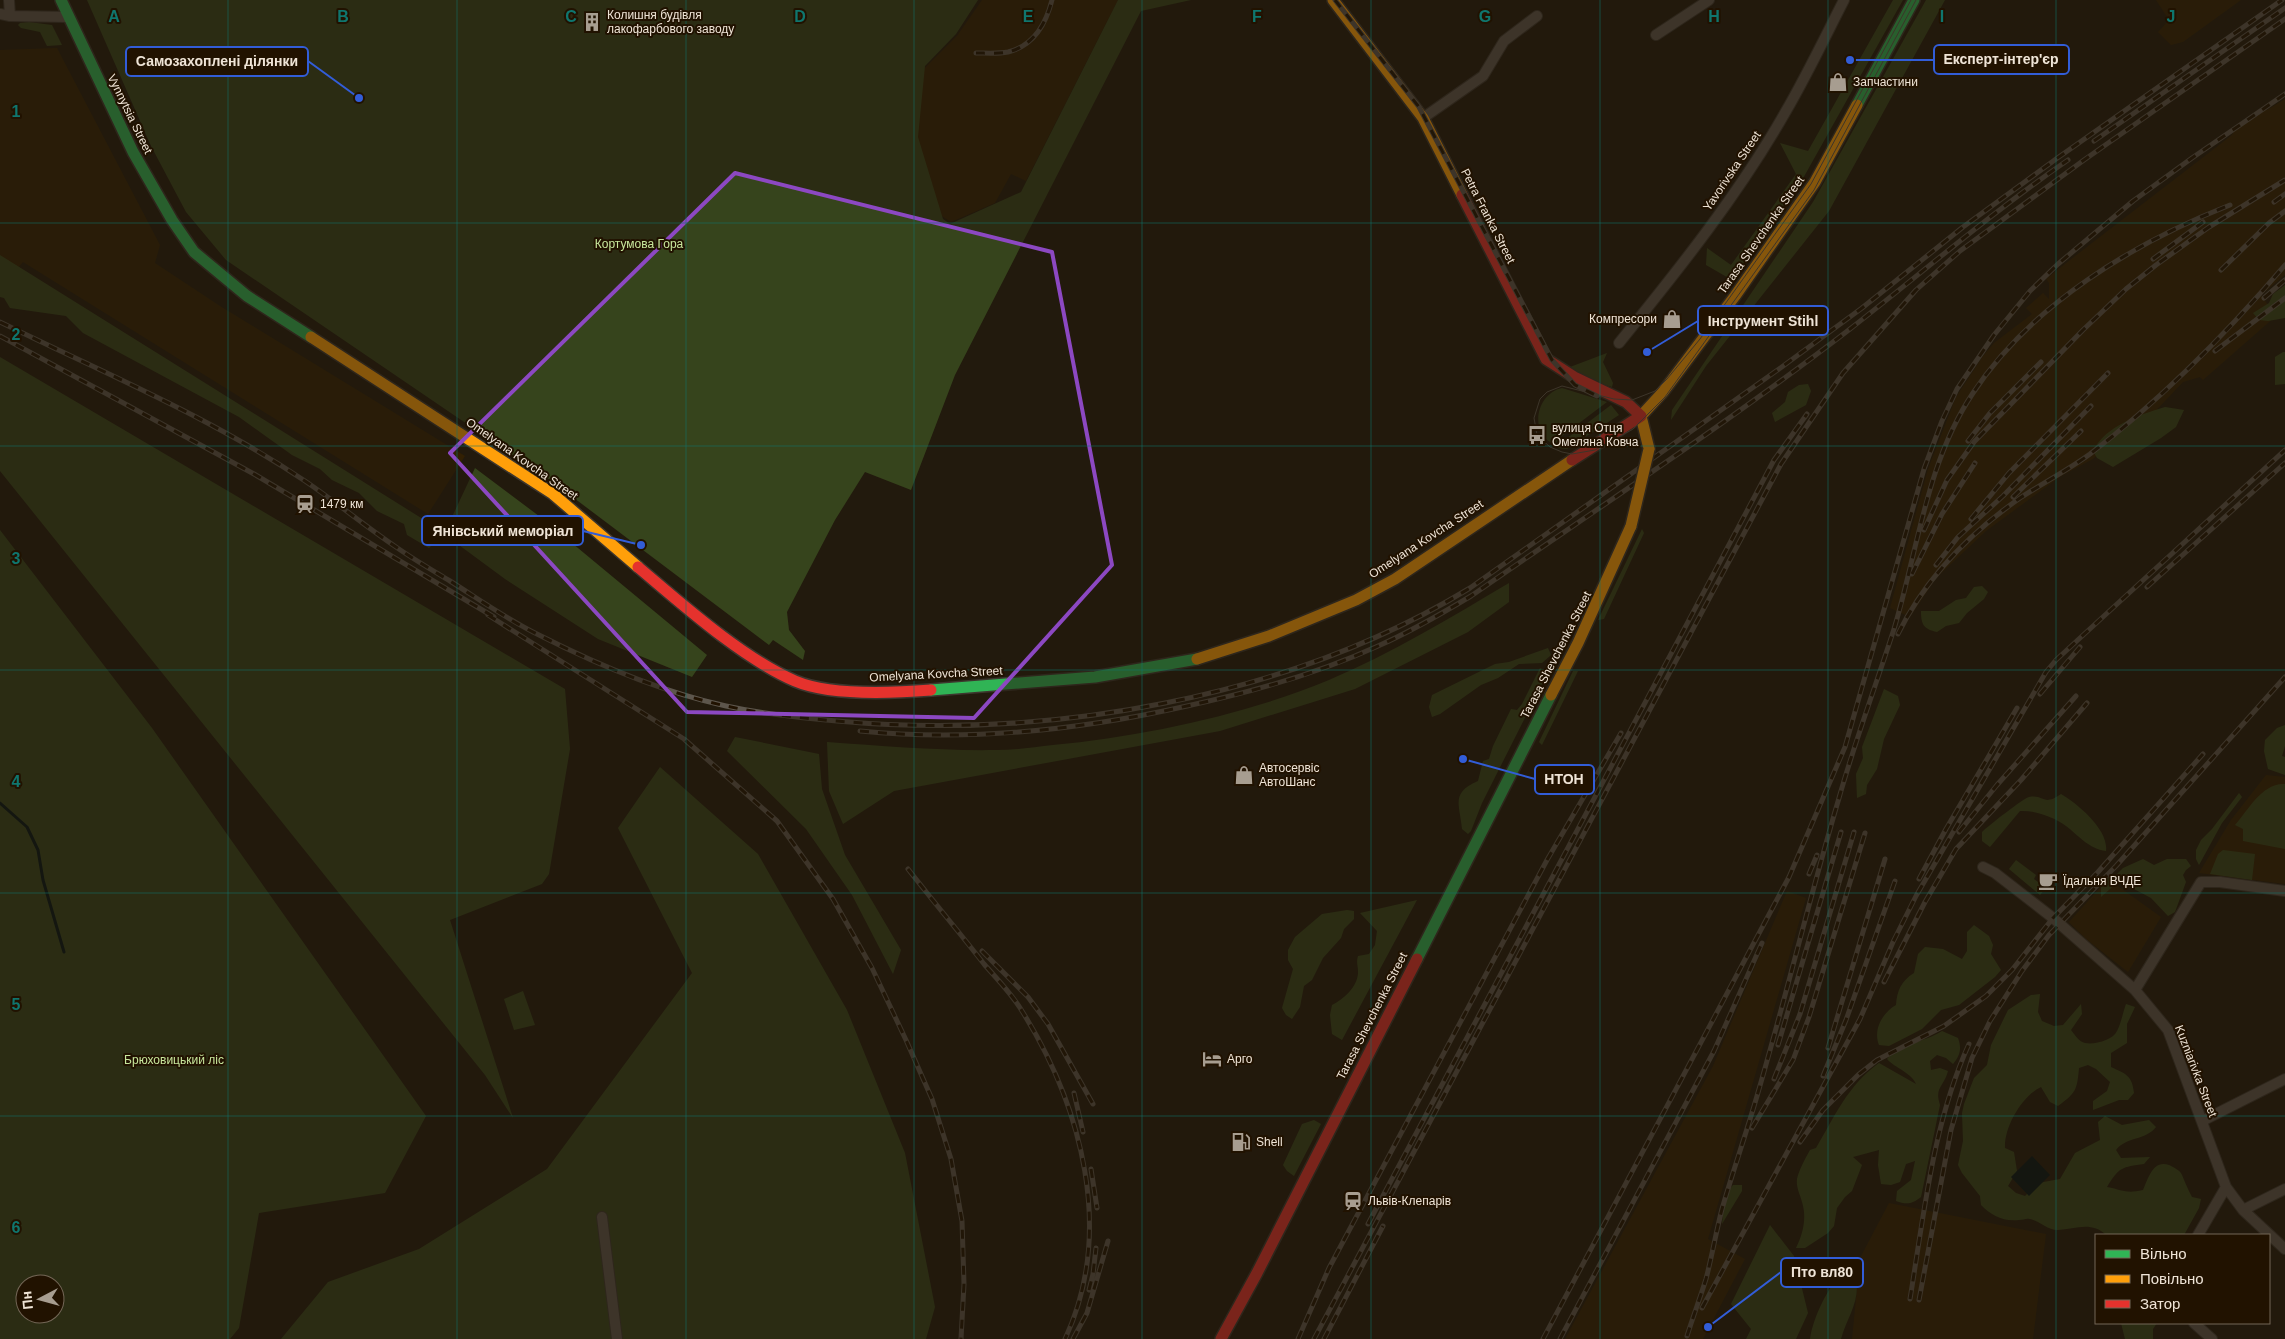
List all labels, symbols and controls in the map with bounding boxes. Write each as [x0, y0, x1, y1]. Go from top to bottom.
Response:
text: A [108, 8, 120, 25]
text: B [337, 8, 349, 25]
text: C [565, 8, 577, 25]
place label: Колишня будівля лакофарбового заводу [607, 8, 734, 36]
text: D [794, 8, 806, 25]
text: E [1023, 8, 1034, 25]
text: F [1252, 8, 1262, 25]
text: G [1479, 8, 1491, 25]
text: H [1708, 8, 1720, 25]
text: I [1940, 8, 1944, 25]
text: J [2167, 8, 2175, 25]
building icon: Колишня будівля лакофарбового заводу [581, 11, 603, 33]
callout: Експерт-інтер'єр [1934, 45, 2069, 74]
callout: Самозахоплені ділянки [126, 47, 308, 76]
text: Експерт-інтер'єр [1943, 51, 2059, 67]
text: Самозахоплені ділянки [136, 53, 298, 69]
shop icon: Запчастини [1827, 71, 1849, 93]
street label: Vynnytsia Street [105, 72, 156, 157]
place label: Запчастини [1853, 75, 1918, 89]
text: 1 [12, 103, 21, 120]
street label: Yavorivska Street [1700, 128, 1764, 214]
street label: Petra Franka Street [1458, 166, 1518, 266]
street label: Tarasa Shevchenka Street [1715, 173, 1807, 297]
park label: Кортумова Гора [595, 237, 684, 251]
callout: Інструмент Stihl [1698, 306, 1828, 335]
shop icon: Компресори [1661, 308, 1683, 330]
place label: Компресори [1589, 312, 1657, 326]
text: Інструмент Stihl [1708, 313, 1818, 329]
text: 2 [12, 326, 21, 343]
street label: Omelyana Kovcha Street [463, 415, 581, 503]
place label: вулиця Отця Омеляна Ковча [1552, 421, 1639, 449]
bus stop icon: вулиця Отця Омеляна Ковча [1526, 424, 1548, 446]
station icon: 1479 км [294, 493, 316, 515]
street label: Omelyana Kovcha Street [1366, 496, 1486, 581]
place label: 1479 км [320, 497, 364, 511]
callout: Янівський меморіал [422, 516, 583, 545]
text: Янівський меморіал [433, 523, 573, 539]
text: 3 [12, 550, 21, 567]
street label: Tarasa Shevchenka Street [1518, 589, 1594, 721]
street label: Omelyana Kovcha Street [869, 663, 1004, 684]
place label: Автосервіс АвтоШанс [1259, 761, 1320, 789]
shop icon: Автосервіс АвтоШанс [1233, 764, 1255, 786]
callout: НТОН [1535, 765, 1594, 794]
text: НТОН [1544, 771, 1584, 787]
text: 4 [12, 773, 21, 790]
cafe icon: Їдальня ВЧДЕ [2037, 870, 2059, 892]
place label: Їдальня ВЧДЕ [2063, 874, 2141, 888]
street label: Tarasa Shevchenka Street [1334, 950, 1410, 1082]
text: 5 [12, 996, 21, 1013]
street label: Kuzniarivka Street [2172, 1023, 2220, 1120]
hotel icon: Арго [1201, 1048, 1223, 1070]
place label: Арго [1227, 1052, 1253, 1066]
park label: Брюховицький ліс [124, 1053, 224, 1067]
fuel station icon: Shell [1230, 1131, 1252, 1153]
place label: Shell [1256, 1135, 1283, 1149]
station icon: Львів-Клепарів [1342, 1190, 1364, 1212]
place label: Львів-Клепарів [1368, 1194, 1451, 1208]
text: 6 [12, 1219, 21, 1236]
legend [2095, 1234, 2270, 1324]
text: Вільно [2140, 1245, 2187, 1262]
callout: Пто вл80 [1781, 1258, 1863, 1287]
text: Пто вл80 [1791, 1264, 1853, 1280]
text: Повільно [2140, 1270, 2204, 1287]
north arrow [15, 1274, 65, 1324]
text: Пн [18, 1290, 36, 1310]
text: Затор [2140, 1295, 2180, 1312]

